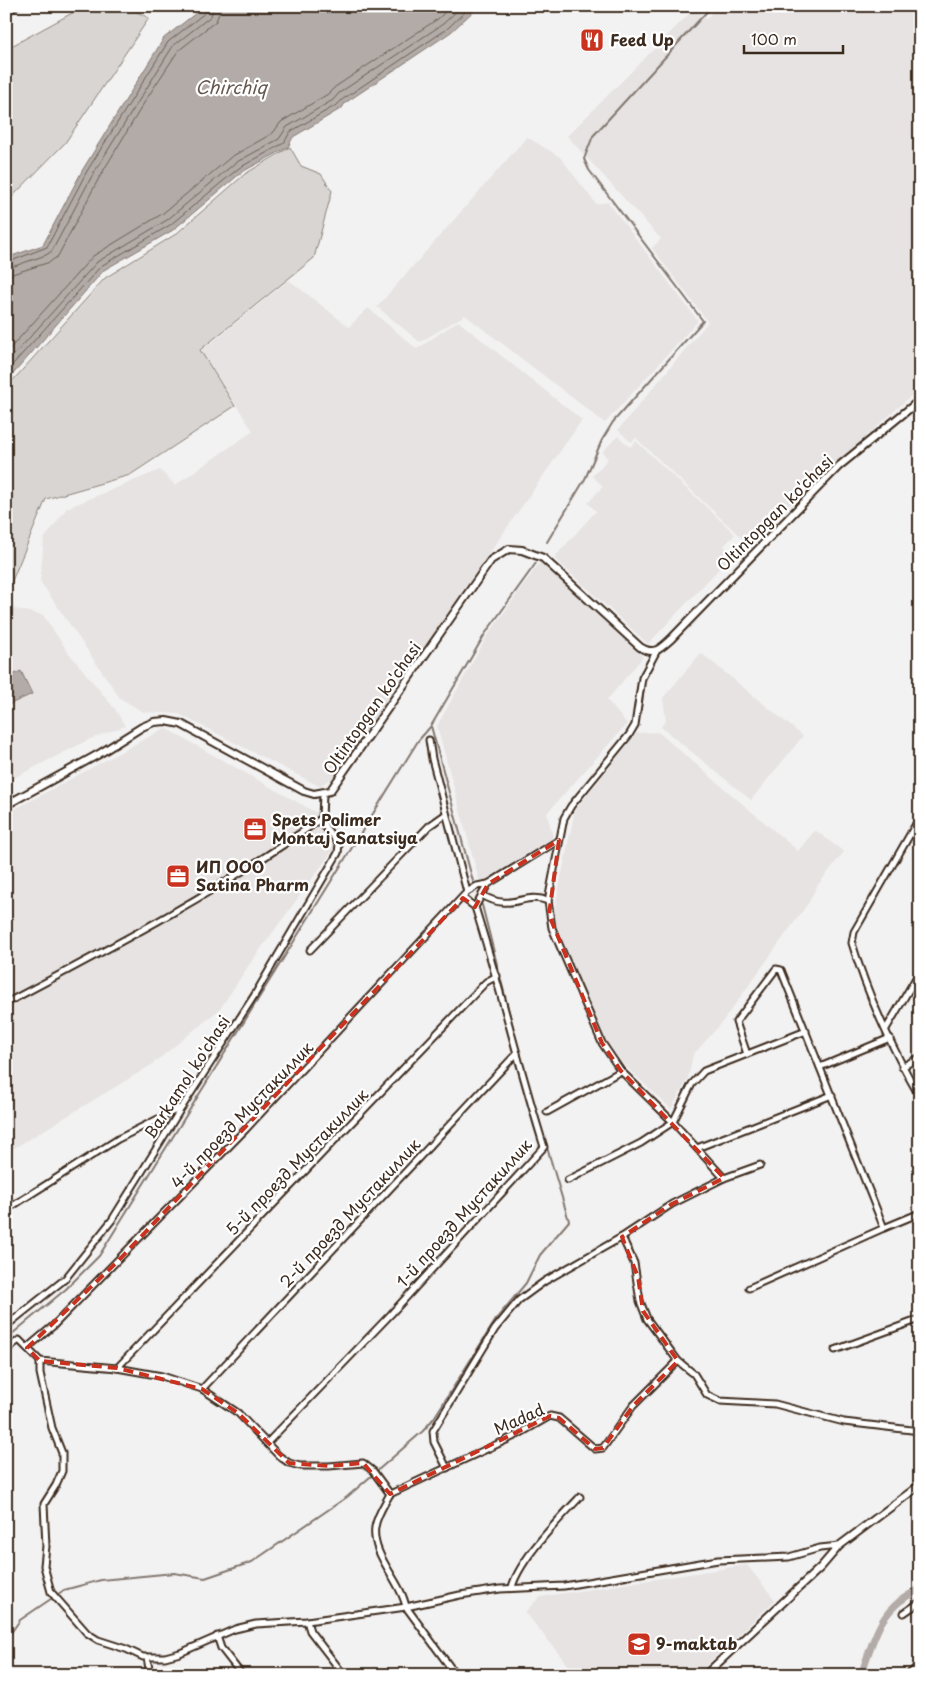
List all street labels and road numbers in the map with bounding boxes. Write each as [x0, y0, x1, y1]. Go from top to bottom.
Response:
street label: Oltintopgan ko'chasi [710, 448, 838, 576]
street label: Oltintopgan ko'chasi [316, 636, 426, 778]
street label: Barkamol ko'chasi [137, 1010, 235, 1143]
street label: 4-й проезд Мустакиллик [165, 1035, 318, 1193]
street label: 5-й проезд Мустакиллик [220, 1082, 373, 1240]
street label: 2-й проезд Мустакиллик [273, 1132, 425, 1292]
street label: 1-й проезд Мустакиллик [390, 1132, 537, 1292]
street label: Madad [489, 1396, 548, 1440]

